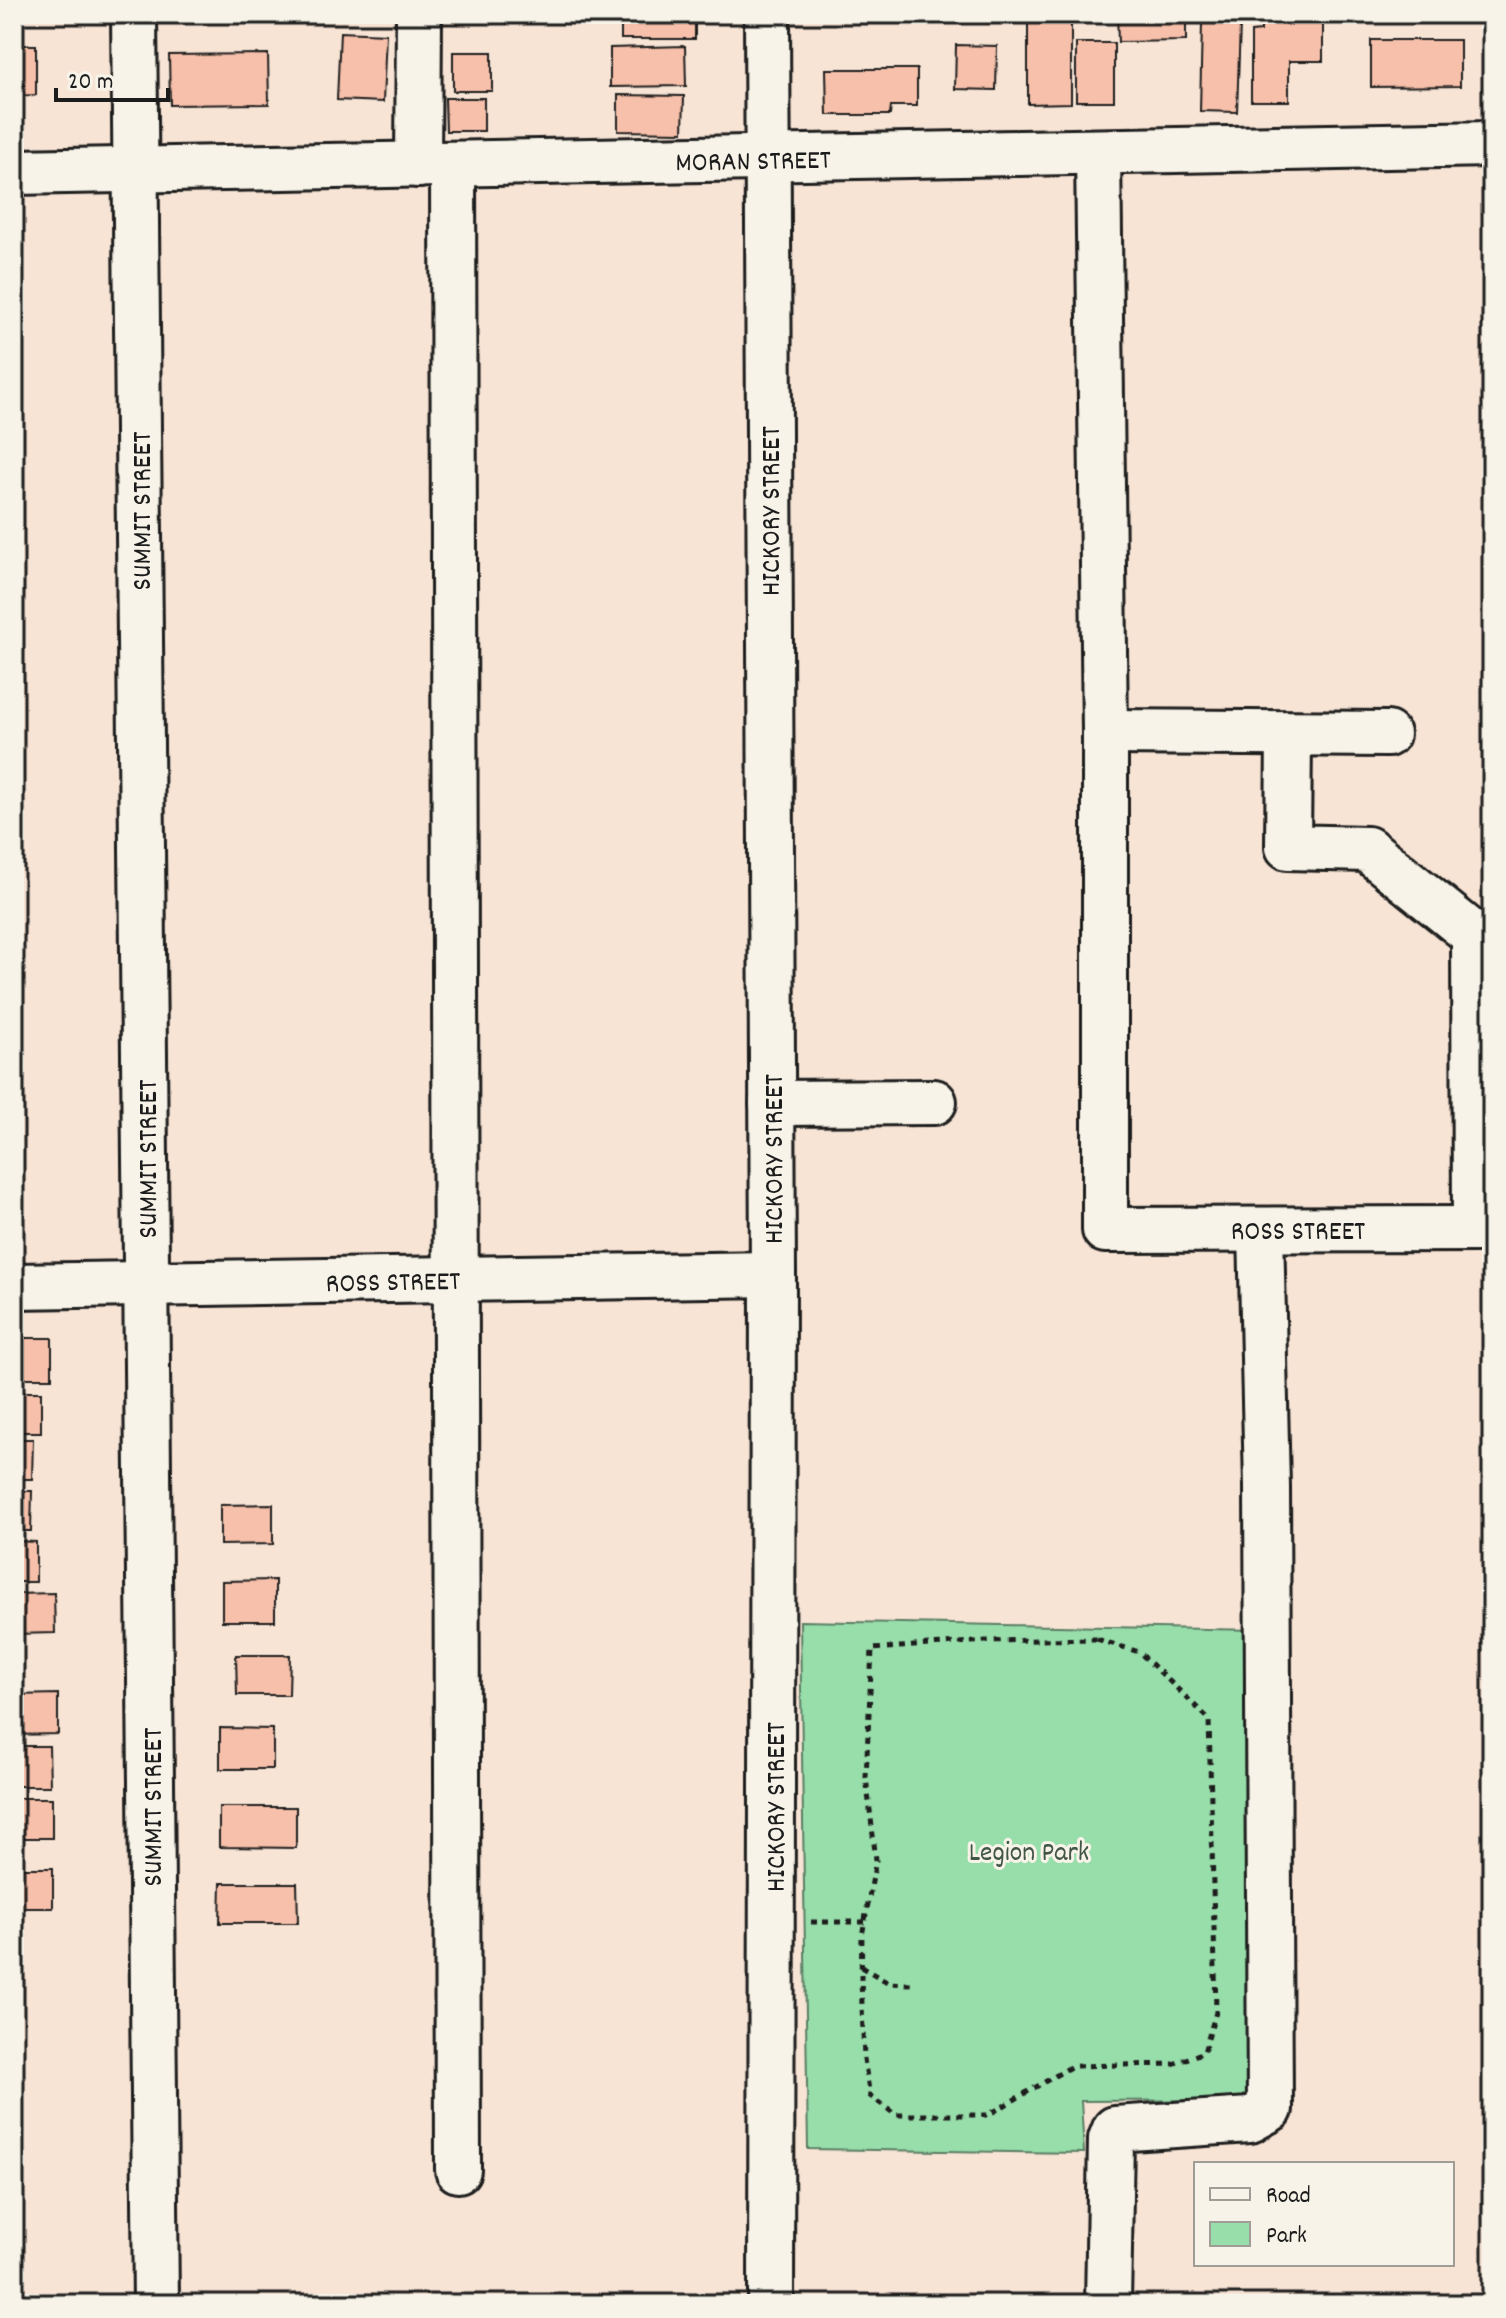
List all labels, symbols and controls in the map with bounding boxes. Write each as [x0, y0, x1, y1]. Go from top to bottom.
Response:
scale bar [56, 52, 168, 102]
text: 20 m [68, 66, 114, 100]
street label: MORAN STREET [675, 143, 831, 185]
street label: HICKORY STREET [754, 426, 794, 596]
street label: SUMMIT STREET [125, 432, 165, 590]
street label: HICKORY STREET [757, 1074, 797, 1244]
street label: SUMMIT STREET [131, 1080, 171, 1238]
street label: ROSS STREET [1231, 1214, 1365, 1254]
street label: ROSS STREET [325, 1264, 461, 1306]
street label: HICKORY STREET [759, 1722, 799, 1892]
street label: SUMMIT STREET [136, 1728, 176, 1886]
park label: Legion Park [969, 1835, 1089, 1875]
legend [1194, 2162, 1454, 2266]
text: Road [1266, 2180, 1311, 2214]
text: Park [1266, 2220, 1307, 2254]

